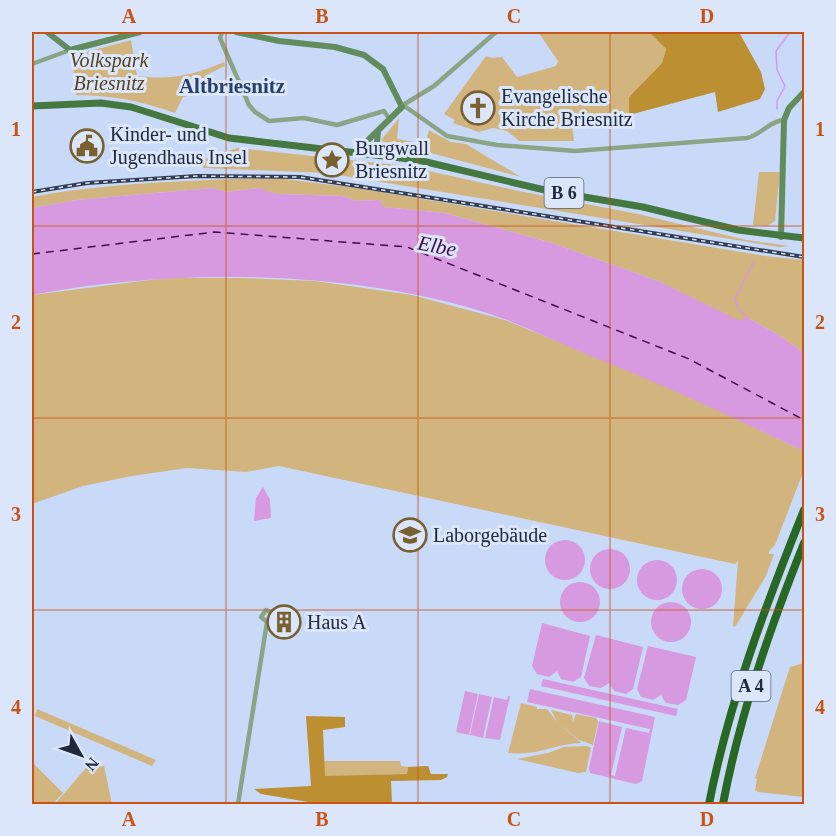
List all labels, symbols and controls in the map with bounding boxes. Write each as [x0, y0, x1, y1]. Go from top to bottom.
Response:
text: A [122, 5, 137, 27]
text: B [315, 5, 329, 27]
text: C [507, 5, 521, 27]
text: D [700, 5, 714, 27]
park label: Volkspark Briesnitz [70, 49, 150, 94]
district label: Altbriesnitz [179, 74, 285, 98]
place label: Evangelische Kirche Briesnitz [501, 85, 633, 130]
church icon: Evangelische Kirche Briesnitz [460, 90, 496, 126]
text: 1 [11, 118, 21, 140]
text: 1 [815, 118, 825, 140]
place label: Kinder- und Jugendhaus Insel [110, 123, 248, 169]
public building icon: Kinder- und Jugendhaus Insel [69, 128, 105, 164]
place label: Burgwall Briesnitz [355, 137, 430, 182]
place icon: Burgwall Briesnitz [314, 142, 350, 178]
road number: B 6 [544, 178, 584, 208]
water label: Elbe [415, 230, 458, 261]
text: 2 [11, 311, 21, 333]
text: 2 [815, 311, 825, 333]
text: 3 [11, 503, 21, 525]
text: 3 [815, 503, 825, 525]
school or university icon: Laborgebäude [392, 517, 428, 553]
place label: Laborgebäude [433, 524, 547, 547]
building icon: Haus A [266, 604, 302, 640]
place label: Haus A [307, 611, 367, 633]
road number: A 4 [732, 671, 771, 701]
text: 4 [11, 696, 21, 718]
text: 4 [815, 696, 825, 718]
north arrow [51, 725, 111, 785]
text: N [82, 754, 102, 775]
text: A [122, 808, 137, 830]
text: B [315, 808, 329, 830]
text: C [507, 808, 521, 830]
text: D [700, 808, 714, 830]

